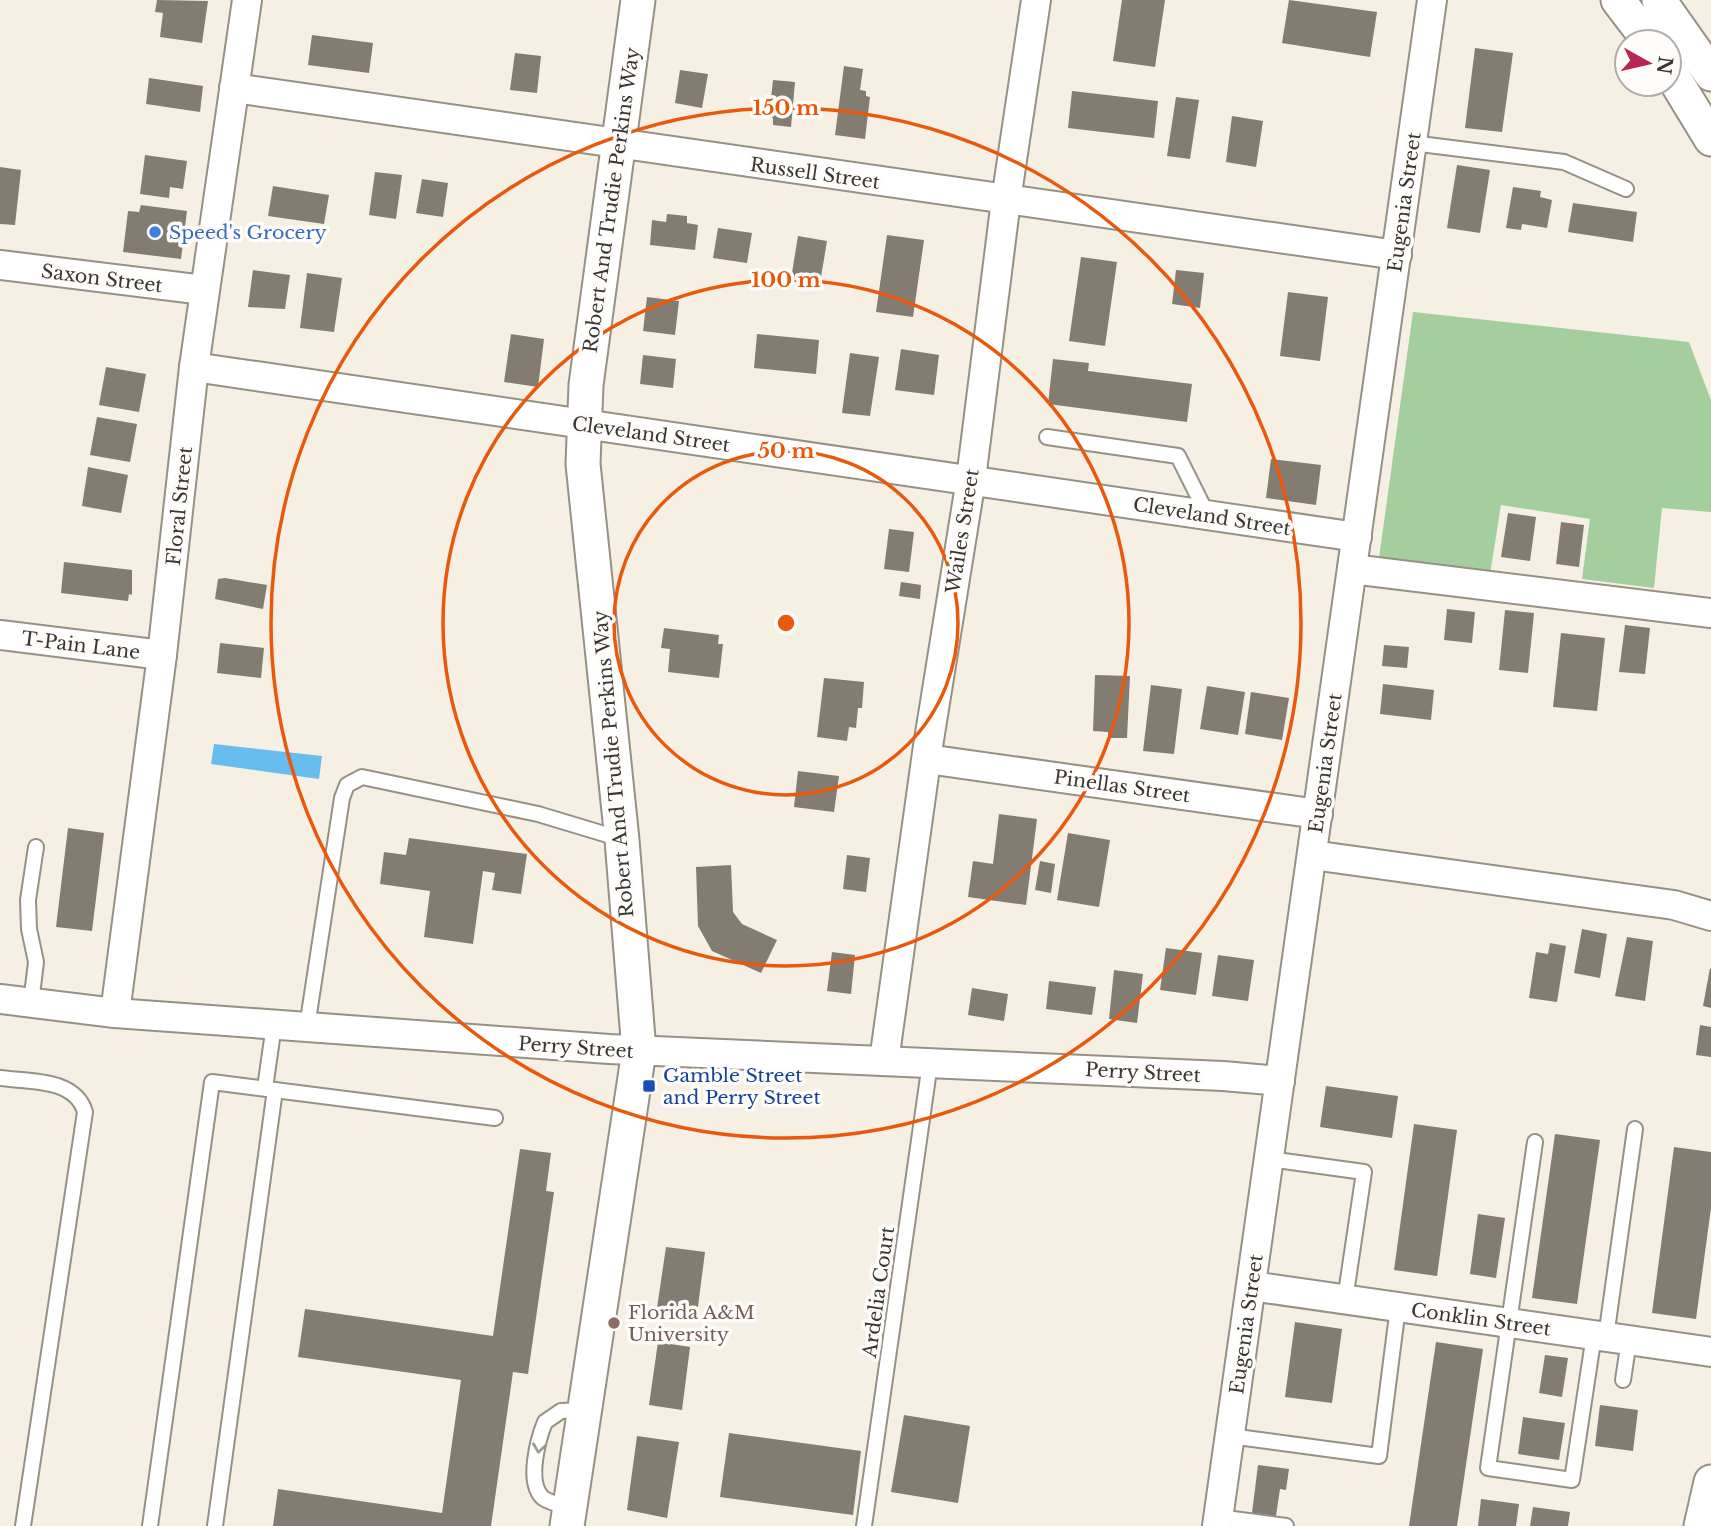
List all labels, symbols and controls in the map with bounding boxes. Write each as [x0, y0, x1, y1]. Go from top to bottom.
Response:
north arrow [1613, 28, 1683, 98]
street label: Robert And Trudie Perkins Way [579, 46, 644, 354]
text: N [1652, 55, 1677, 76]
text: 150 m [753, 95, 819, 121]
street label: Eugenia Street [1383, 130, 1426, 274]
street label: Russell Street [749, 153, 882, 194]
place label: Speed's Grocery [169, 221, 327, 244]
marker: Speed's Grocery [147, 224, 163, 240]
street label: Saxon Street [40, 260, 165, 297]
text: 100 m [751, 267, 821, 293]
street label: Cleveland Street [570, 412, 732, 457]
text: 50 m [757, 438, 815, 464]
street label: Floral Street [162, 445, 197, 567]
street label: Wailes Street [941, 466, 984, 596]
street label: Cleveland Street [1131, 493, 1293, 540]
street label: Robert And Trudie Perkins Way [589, 609, 638, 918]
centre of rings [774, 611, 798, 635]
street label: T-Pain Lane [20, 627, 141, 664]
street label: Eugenia Street [1304, 691, 1347, 835]
street label: Pinellas Street [1052, 766, 1192, 808]
street label: Perry Street [517, 1032, 635, 1063]
street label: Perry Street [1085, 1058, 1202, 1087]
place label: Gamble Street and Perry Street [663, 1064, 821, 1109]
marker: Gamble Street and Perry Street [641, 1078, 657, 1094]
street label: Ardelia Court [858, 1224, 899, 1360]
street label: Eugenia Street [1225, 1252, 1268, 1396]
street label: Conklin Street [1410, 1298, 1553, 1341]
place label: Florida A&M University [628, 1301, 755, 1346]
marker: Florida A&M University [606, 1315, 622, 1331]
one-way arrow [531, 1442, 546, 1454]

